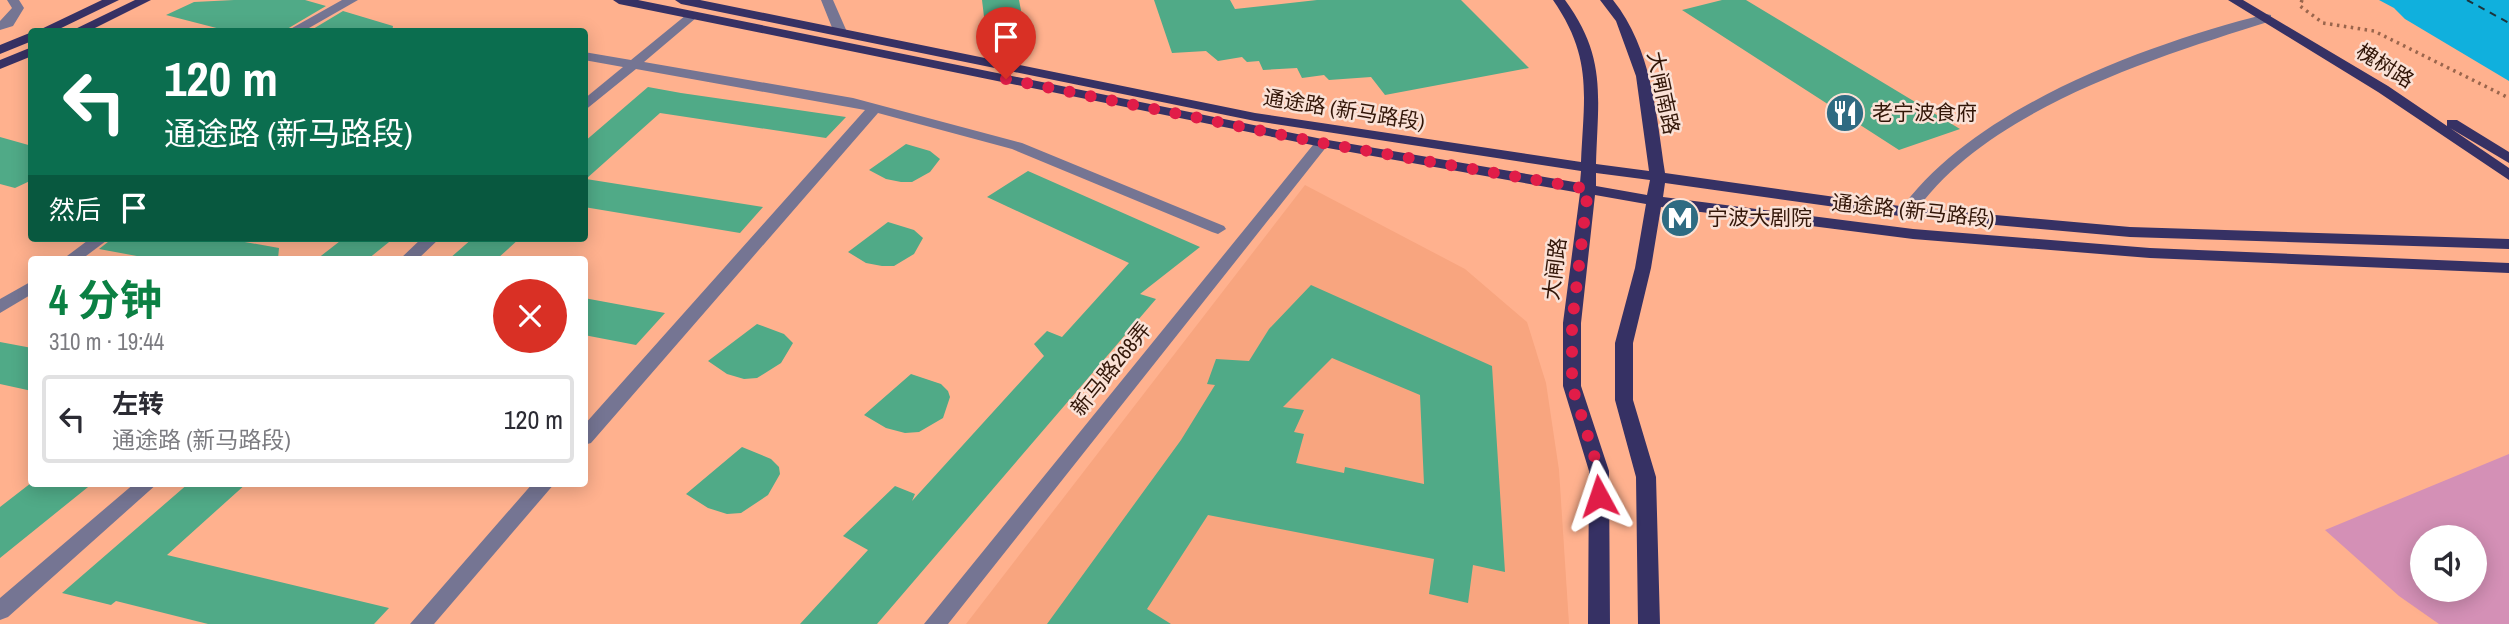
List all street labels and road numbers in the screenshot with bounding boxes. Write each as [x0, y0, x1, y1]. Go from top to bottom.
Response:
street label: 槐树路 [2351, 37, 2420, 95]
street label: 大闸南路 [1641, 49, 1686, 137]
street label: 通途路 (新马路段) [1261, 82, 1427, 137]
street label: 通途路 (新马路段) [1830, 188, 1996, 233]
street label: 大闸路 [1536, 236, 1573, 302]
street label: 新马路268弄 [1064, 316, 1157, 422]

